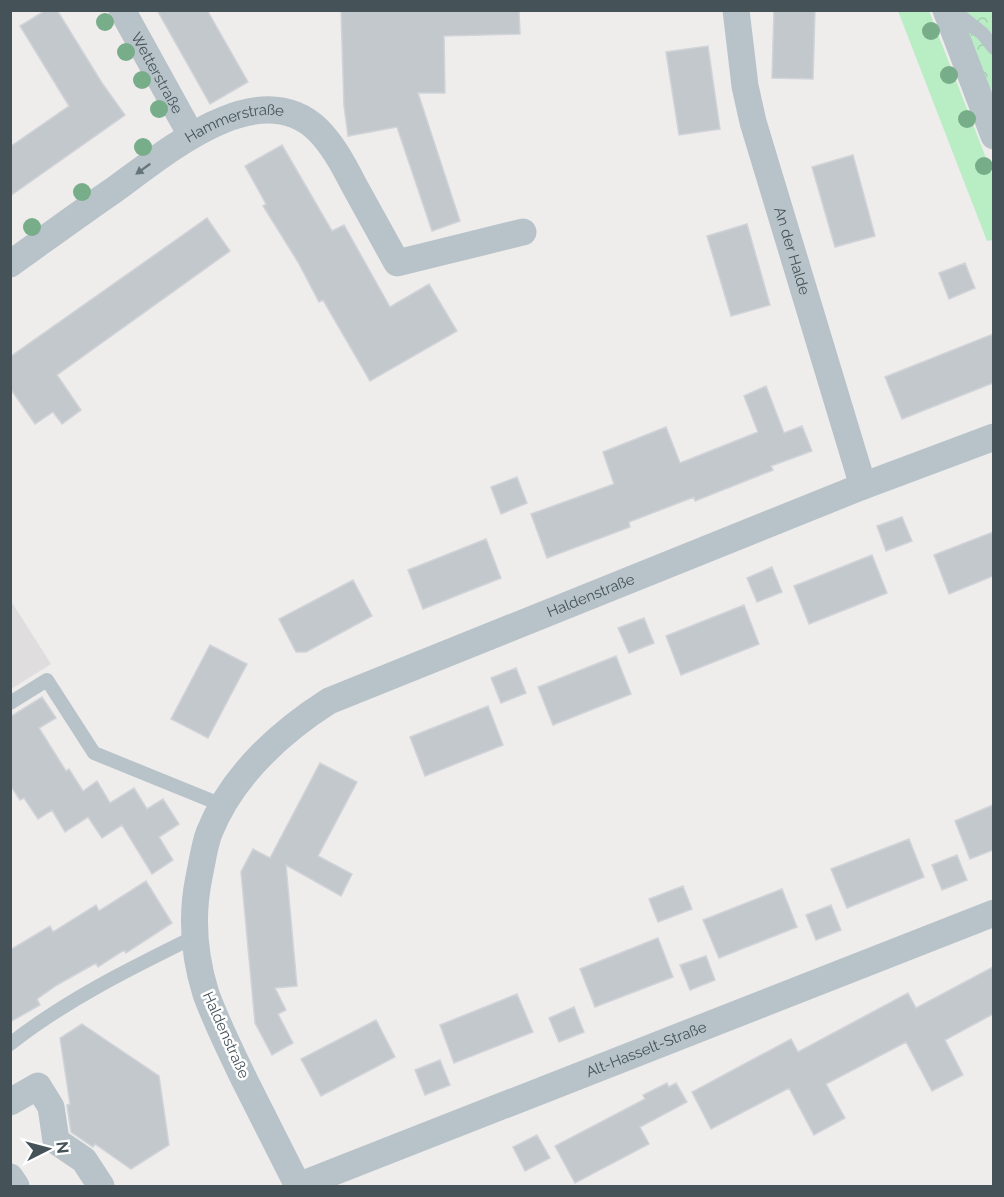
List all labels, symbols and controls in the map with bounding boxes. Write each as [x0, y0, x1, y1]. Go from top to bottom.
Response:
street label: Wetterstraße [127, 29, 187, 117]
street label: Hammerstraße [182, 101, 285, 147]
one-way arrow [136, 163, 152, 175]
street label: An der Halde [770, 205, 814, 297]
street label: Haldenstraße [544, 570, 637, 621]
street label: Haldenstraße [199, 989, 253, 1081]
street label: Alt-Hasselt-Straße [583, 1018, 709, 1081]
north arrow [18, 1119, 78, 1179]
text: N [52, 1140, 73, 1155]

